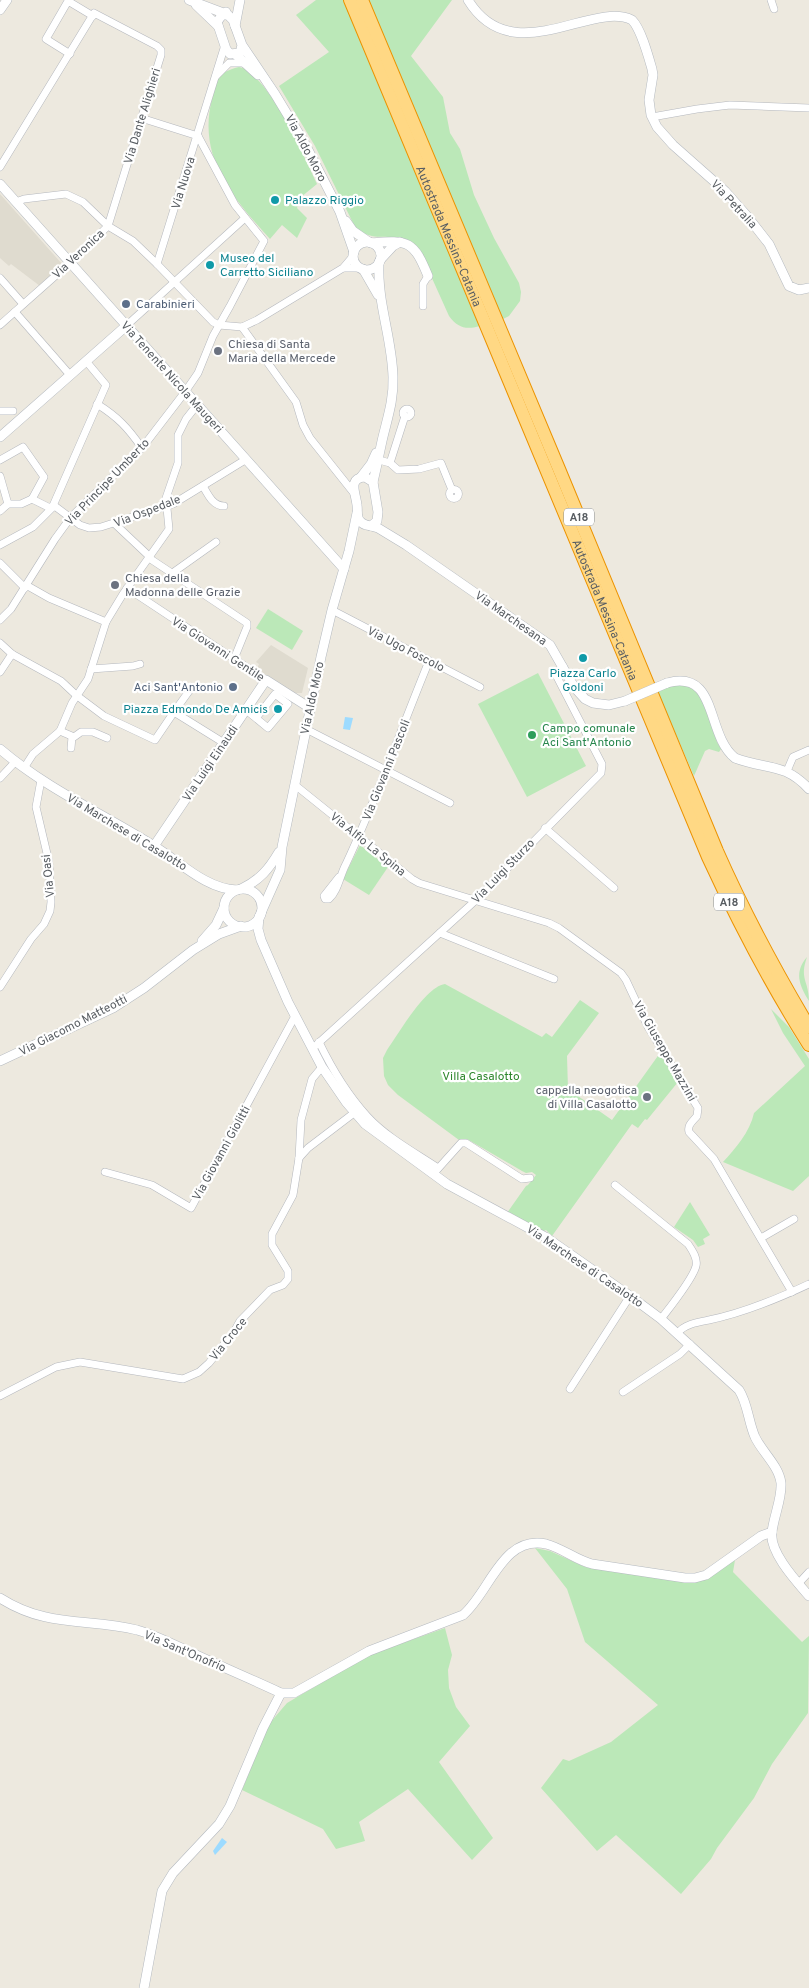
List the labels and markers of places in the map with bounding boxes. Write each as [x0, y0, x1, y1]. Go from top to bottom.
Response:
place label: Palazzo Riggio [285, 193, 364, 209]
marker: Palazzo Riggio [269, 194, 281, 206]
place label: Museo del Carretto Siciliano [220, 251, 314, 281]
marker: Museo del Carretto Siciliano [204, 259, 216, 271]
place label: Carabinieri [136, 297, 195, 313]
marker: Carabinieri [120, 298, 132, 310]
place label: Chiesa di Santa Maria della Mercede [228, 337, 336, 367]
marker: Chiesa di Santa Maria della Mercede [212, 345, 224, 357]
place label: Chiesa della Madonna delle Grazie [125, 571, 240, 601]
marker: Chiesa della Madonna delle Grazie [109, 579, 121, 591]
marker: Piazza Carlo Goldoni [577, 652, 589, 664]
place label: Piazza Carlo Goldoni [550, 666, 617, 696]
place label: Aci Sant'Antonio [133, 680, 223, 696]
marker: Aci Sant'Antonio [227, 681, 239, 693]
place label: Piazza Edmondo De Amicis [123, 702, 268, 718]
marker: Piazza Edmondo De Amicis [272, 703, 284, 715]
place label: Campo comunale Aci Sant'Antonio [542, 721, 636, 751]
marker: Campo comunale Aci Sant'Antonio [526, 729, 538, 741]
place label: cappella neogotica di Villa Casalotto [536, 1083, 637, 1113]
marker: cappella neogotica di Villa Casalotto [641, 1091, 653, 1103]

